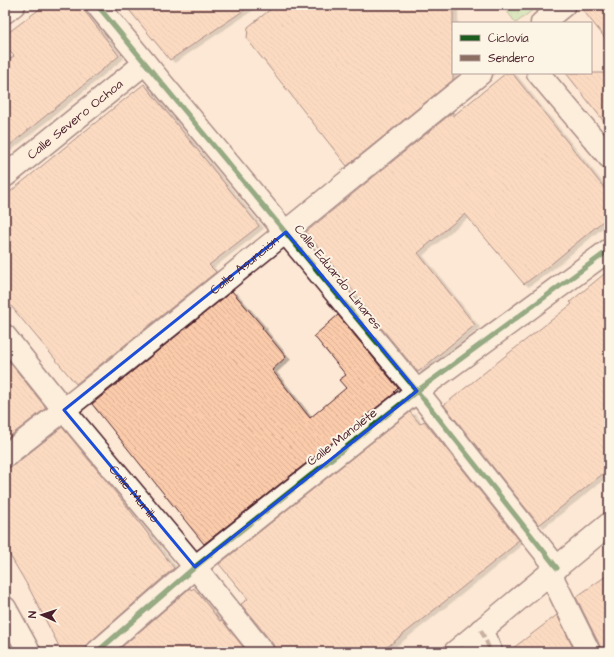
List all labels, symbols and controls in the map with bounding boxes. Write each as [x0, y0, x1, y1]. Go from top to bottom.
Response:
legend [452, 22, 592, 74]
text: Ciclovía [488, 30, 529, 47]
text: Sendero [488, 50, 534, 67]
street label: Calle Severo Ochoa [23, 75, 127, 164]
street label: Calle Eduardo Linares [290, 220, 386, 334]
street label: Calle Asunción [206, 232, 283, 299]
street label: Calle Manolete [303, 404, 381, 470]
street label: Calle Murillo [105, 461, 164, 527]
north arrow [22, 595, 62, 635]
text: N [25, 611, 40, 618]

